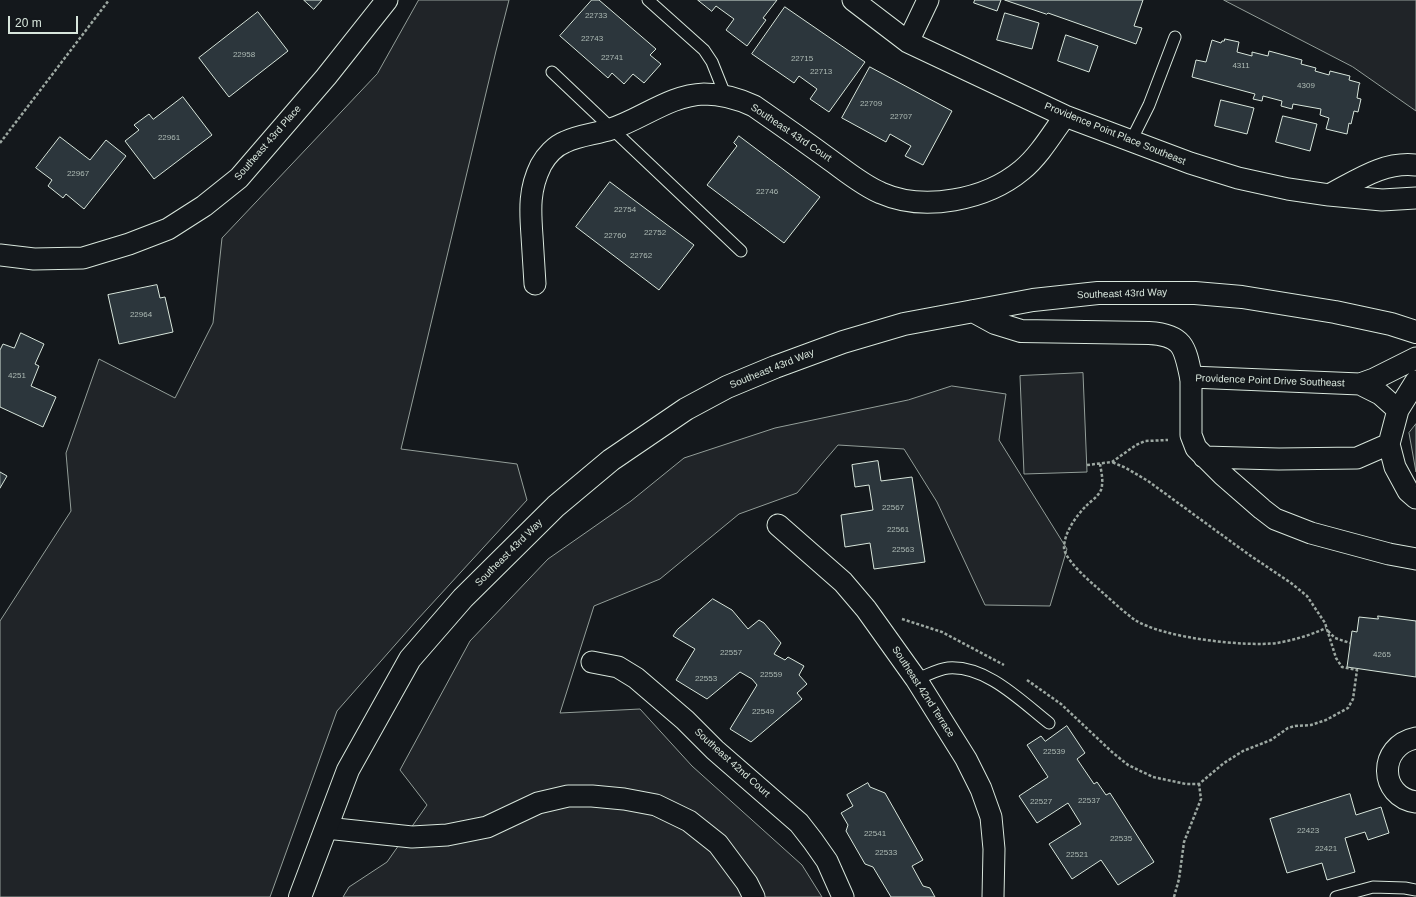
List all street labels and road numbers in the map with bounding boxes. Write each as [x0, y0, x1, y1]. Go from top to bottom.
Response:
street label: Providence Point Place Southeast [1043, 100, 1187, 168]
street label: Southeast 43rd Court [748, 101, 834, 165]
street label: Southeast 43rd Place [232, 103, 304, 183]
street label: Southeast 43rd Way [1077, 286, 1167, 302]
street label: Southeast 43rd Way [728, 347, 816, 391]
street label: Providence Point Drive Southeast [1195, 372, 1345, 390]
street label: Southeast 43rd Way [473, 517, 545, 589]
street label: Southeast 42nd Terrace [889, 644, 957, 740]
street label: Southeast 42nd Court [692, 726, 772, 800]

